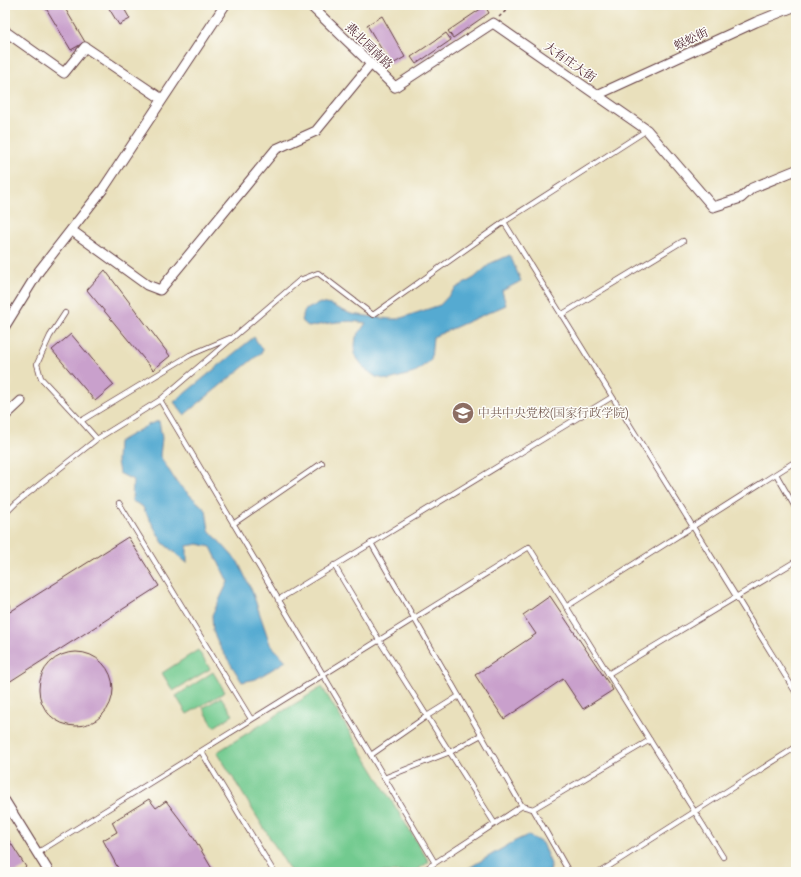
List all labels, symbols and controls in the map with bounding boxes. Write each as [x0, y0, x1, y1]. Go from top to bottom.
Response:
street label: 燕北园南路 [343, 20, 395, 72]
street label: 蜈蚣街 [672, 25, 711, 53]
street label: 大有庄大街 [541, 39, 599, 86]
school or university icon: 中共中央党校(国家行政学院) [450, 400, 476, 426]
place label: 中共中央党校(国家行政学院) [478, 406, 629, 420]

